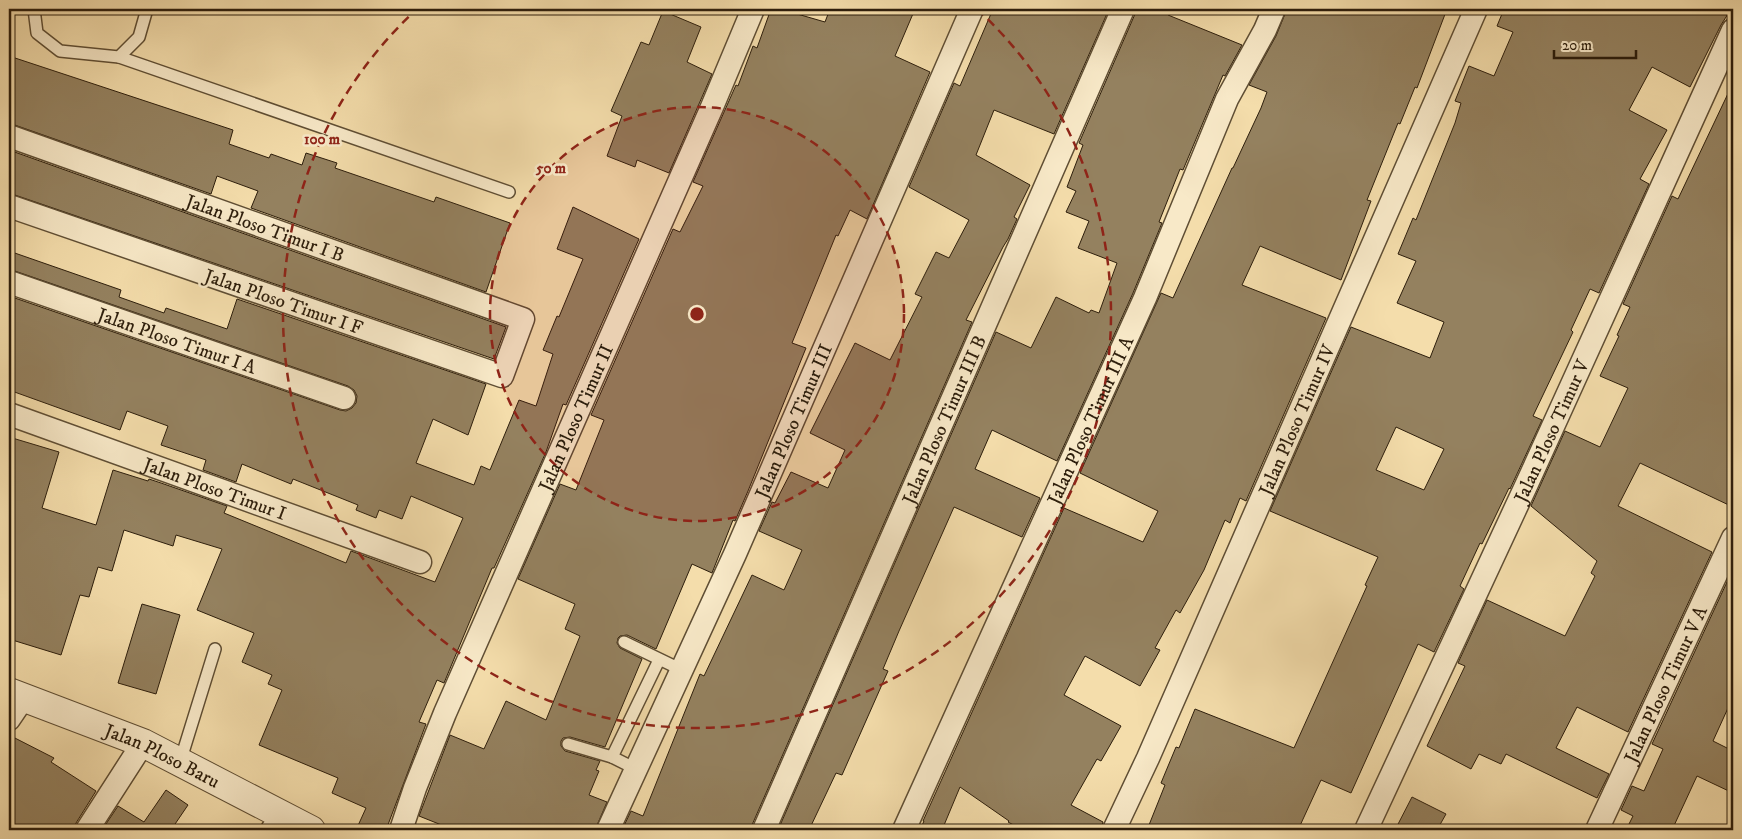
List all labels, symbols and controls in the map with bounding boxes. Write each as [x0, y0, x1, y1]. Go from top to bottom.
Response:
scale bar [1554, 28, 1637, 60]
text: 20 m [1562, 36, 1592, 55]
text: 100 m [304, 130, 341, 149]
text: 50 m [535, 159, 567, 178]
street label: Jalan Ploso Timur I B [181, 189, 347, 267]
street label: Jalan Ploso Timur I F [200, 264, 366, 340]
street label: Jalan Ploso Timur I A [92, 303, 260, 380]
centre of rings [688, 305, 706, 323]
street label: Jalan Ploso Timur III B [897, 332, 992, 510]
street label: Jalan Ploso Timur III A [1042, 332, 1139, 510]
street label: Jalan Ploso Timur IV [1254, 340, 1341, 501]
street label: Jalan Ploso Timur II [533, 341, 619, 497]
street label: Jalan Ploso Timur III [750, 341, 838, 504]
street label: Jalan Ploso Timur V [1509, 355, 1595, 508]
street label: Jalan Ploso Timur I [138, 453, 289, 526]
street label: Jalan Ploso Timur V A [1619, 602, 1713, 769]
street label: Jalan Ploso Baru [99, 719, 223, 794]

